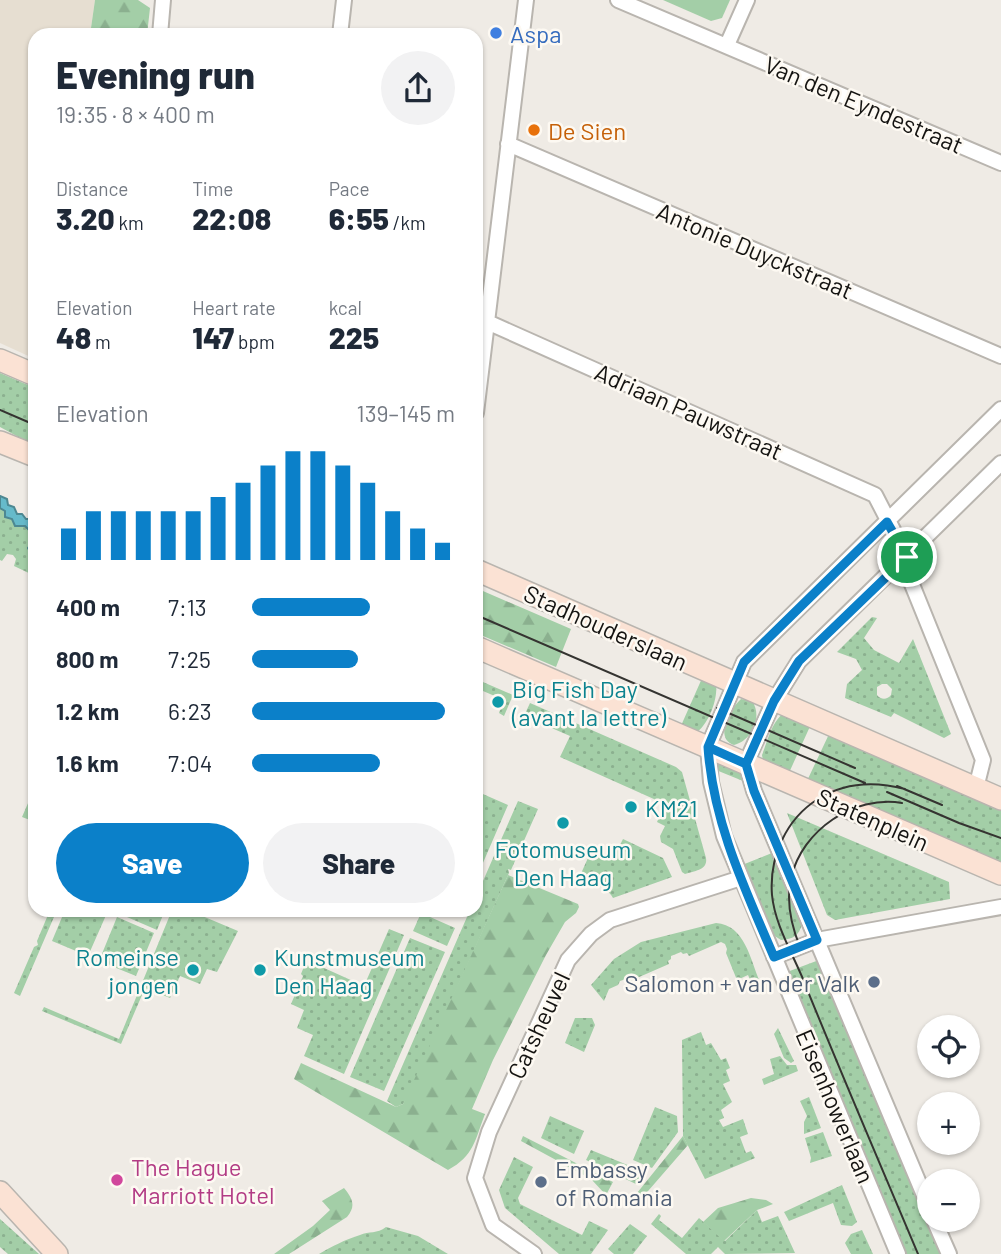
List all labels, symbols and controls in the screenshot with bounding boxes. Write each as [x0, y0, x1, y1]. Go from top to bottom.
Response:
place label: Aspa [510, 19, 562, 48]
marker: Aspa [488, 25, 504, 41]
street label: Van den Eyndestraat [760, 49, 968, 159]
text: Evening run [56, 51, 255, 97]
button: share [381, 51, 455, 125]
text: 19:35 · 8 × 400 m [56, 100, 215, 128]
place label: De Sien [548, 116, 626, 145]
marker: De Sien [526, 122, 542, 138]
text: Distance [56, 177, 128, 200]
text: Time [192, 177, 233, 200]
text: Pace [329, 177, 370, 200]
street label: Antonie Duyckstraat [653, 196, 857, 304]
text: 3.20 [56, 200, 115, 236]
text: 22:08 [192, 200, 271, 236]
text: 6:55 [329, 200, 389, 236]
text: km [115, 211, 144, 234]
text: /km [389, 211, 426, 234]
text: Elevation [56, 296, 133, 319]
text: Heart rate [192, 296, 276, 319]
text: kcal [329, 296, 362, 319]
text: 48 [56, 319, 91, 355]
text: 147 [192, 319, 234, 355]
text: 225 [329, 319, 379, 355]
text: m [91, 330, 111, 353]
text: bpm [234, 330, 275, 353]
street label: Adriaan Pauwstraat [591, 357, 787, 465]
text: Elevation [56, 399, 149, 427]
text: 139–145 m [357, 399, 455, 427]
pin [877, 527, 937, 587]
icon: arrive [888, 538, 926, 576]
street label: Stadhouderslaan [520, 578, 692, 676]
text: 400 m [56, 593, 120, 621]
text: 7:13 [168, 593, 207, 621]
text: 800 m [56, 645, 118, 673]
text: 7:25 [168, 645, 211, 673]
place label: Big Fish Day (avant la lettre) [511, 674, 667, 731]
marker: Big Fish Day (avant la lettre) [490, 694, 506, 710]
text: 1.2 km [56, 697, 119, 725]
text: 6:23 [168, 697, 212, 725]
text: 1.6 km [56, 749, 119, 777]
text: 7:04 [168, 749, 212, 777]
street label: Statenplein [812, 781, 934, 857]
place label: KM21 [645, 793, 698, 822]
marker: KM21 [623, 799, 639, 815]
marker: Fotomuseum Den Haag [555, 815, 571, 831]
button: Save [56, 823, 249, 903]
button: Share [263, 823, 455, 903]
place label: Fotomuseum Den Haag [495, 834, 631, 891]
place label: Romeinse jongen [75, 942, 179, 999]
place label: Kunstmuseum Den Haag [274, 942, 424, 999]
marker: Romeinse jongen [185, 962, 201, 978]
marker: Kunstmuseum Den Haag [252, 962, 268, 978]
street label: Catsheuvel [501, 967, 575, 1083]
place label: Salomon + van der Valk [624, 968, 860, 997]
marker: Salomon + van der Valk [866, 974, 882, 990]
map controls [917, 1015, 980, 1232]
button: locate [917, 1015, 980, 1078]
street label: Eisenhowerlaan [790, 1025, 882, 1187]
button: + [917, 1092, 980, 1155]
place label: The Hague Marriott Hotel [131, 1152, 275, 1209]
place label: Embassy of Romania [555, 1154, 672, 1211]
button: − [917, 1169, 980, 1232]
marker: The Hague Marriott Hotel [109, 1172, 125, 1188]
marker: Embassy of Romania [533, 1174, 549, 1190]

